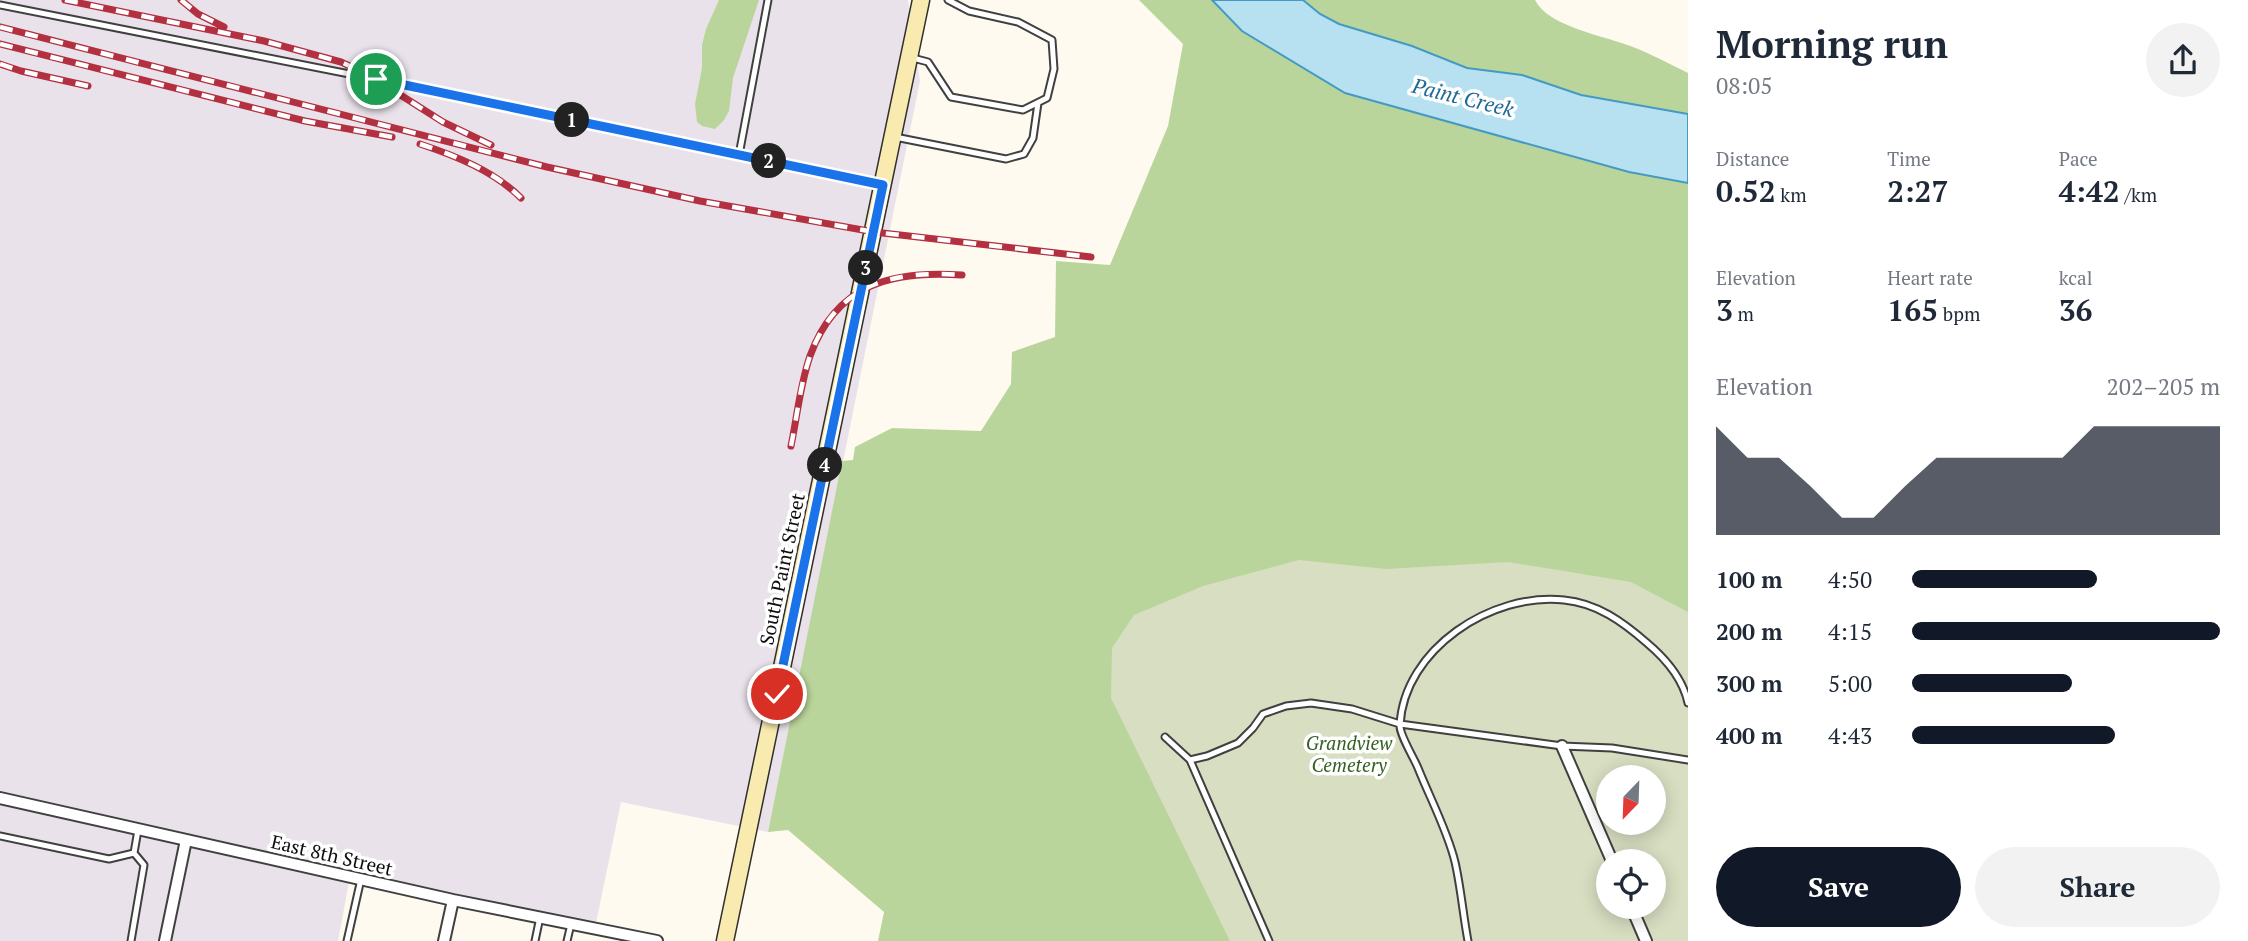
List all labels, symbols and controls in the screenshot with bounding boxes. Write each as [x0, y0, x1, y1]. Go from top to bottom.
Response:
text: Morning run [1716, 19, 1948, 69]
button: share [2146, 23, 2220, 97]
pin [346, 49, 406, 109]
icon: arrive [357, 60, 395, 98]
text: 08:05 [1716, 70, 1773, 101]
water label: Paint Creek [1409, 71, 1518, 123]
pin: 1 [554, 102, 590, 138]
text: 1 [566, 107, 577, 132]
pin: 2 [752, 144, 786, 178]
text: Distance [1716, 146, 1789, 171]
text: Time [1887, 146, 1931, 171]
text: Pace [2059, 146, 2098, 171]
text: 2 [763, 148, 774, 173]
text: 0.52 [1716, 171, 1776, 211]
text: 2:27 [1887, 171, 1948, 211]
text: 4:42 [2059, 171, 2120, 211]
text: km [1776, 182, 1807, 207]
text: /km [2120, 182, 2157, 207]
pin: 3 [848, 250, 884, 286]
text: 3 [860, 255, 871, 280]
text: Elevation [1716, 265, 1796, 290]
text: Heart rate [1887, 265, 1973, 290]
text: kcal [2059, 265, 2092, 290]
text: 3 [1716, 290, 1733, 330]
text: 165 [1887, 290, 1938, 330]
text: 36 [2059, 290, 2093, 330]
text: m [1733, 301, 1754, 326]
text: bpm [1938, 301, 1980, 326]
text: Elevation [1716, 371, 1813, 402]
text: 202–205 m [2107, 371, 2220, 402]
pin: 4 [808, 448, 842, 482]
text: 4 [819, 452, 830, 477]
street label: South Paint Street [753, 491, 810, 647]
text: 100 m [1716, 564, 1782, 595]
text: 4:50 [1828, 564, 1872, 595]
text: 200 m [1716, 616, 1782, 647]
text: 4:15 [1828, 616, 1872, 647]
pin [747, 664, 807, 724]
text: 300 m [1716, 668, 1782, 699]
text: 5:00 [1828, 668, 1872, 699]
icon: check [758, 675, 796, 713]
text: 400 m [1716, 720, 1782, 751]
text: 4:43 [1828, 720, 1872, 751]
park label: Grandview Cemetery [1306, 730, 1393, 777]
north arrow [1596, 765, 1666, 835]
map controls [1596, 765, 1666, 919]
street label: East 8th Street [269, 828, 395, 881]
button: Save [1716, 847, 1961, 927]
button: Share [1975, 847, 2220, 927]
button: locate [1596, 849, 1666, 919]

